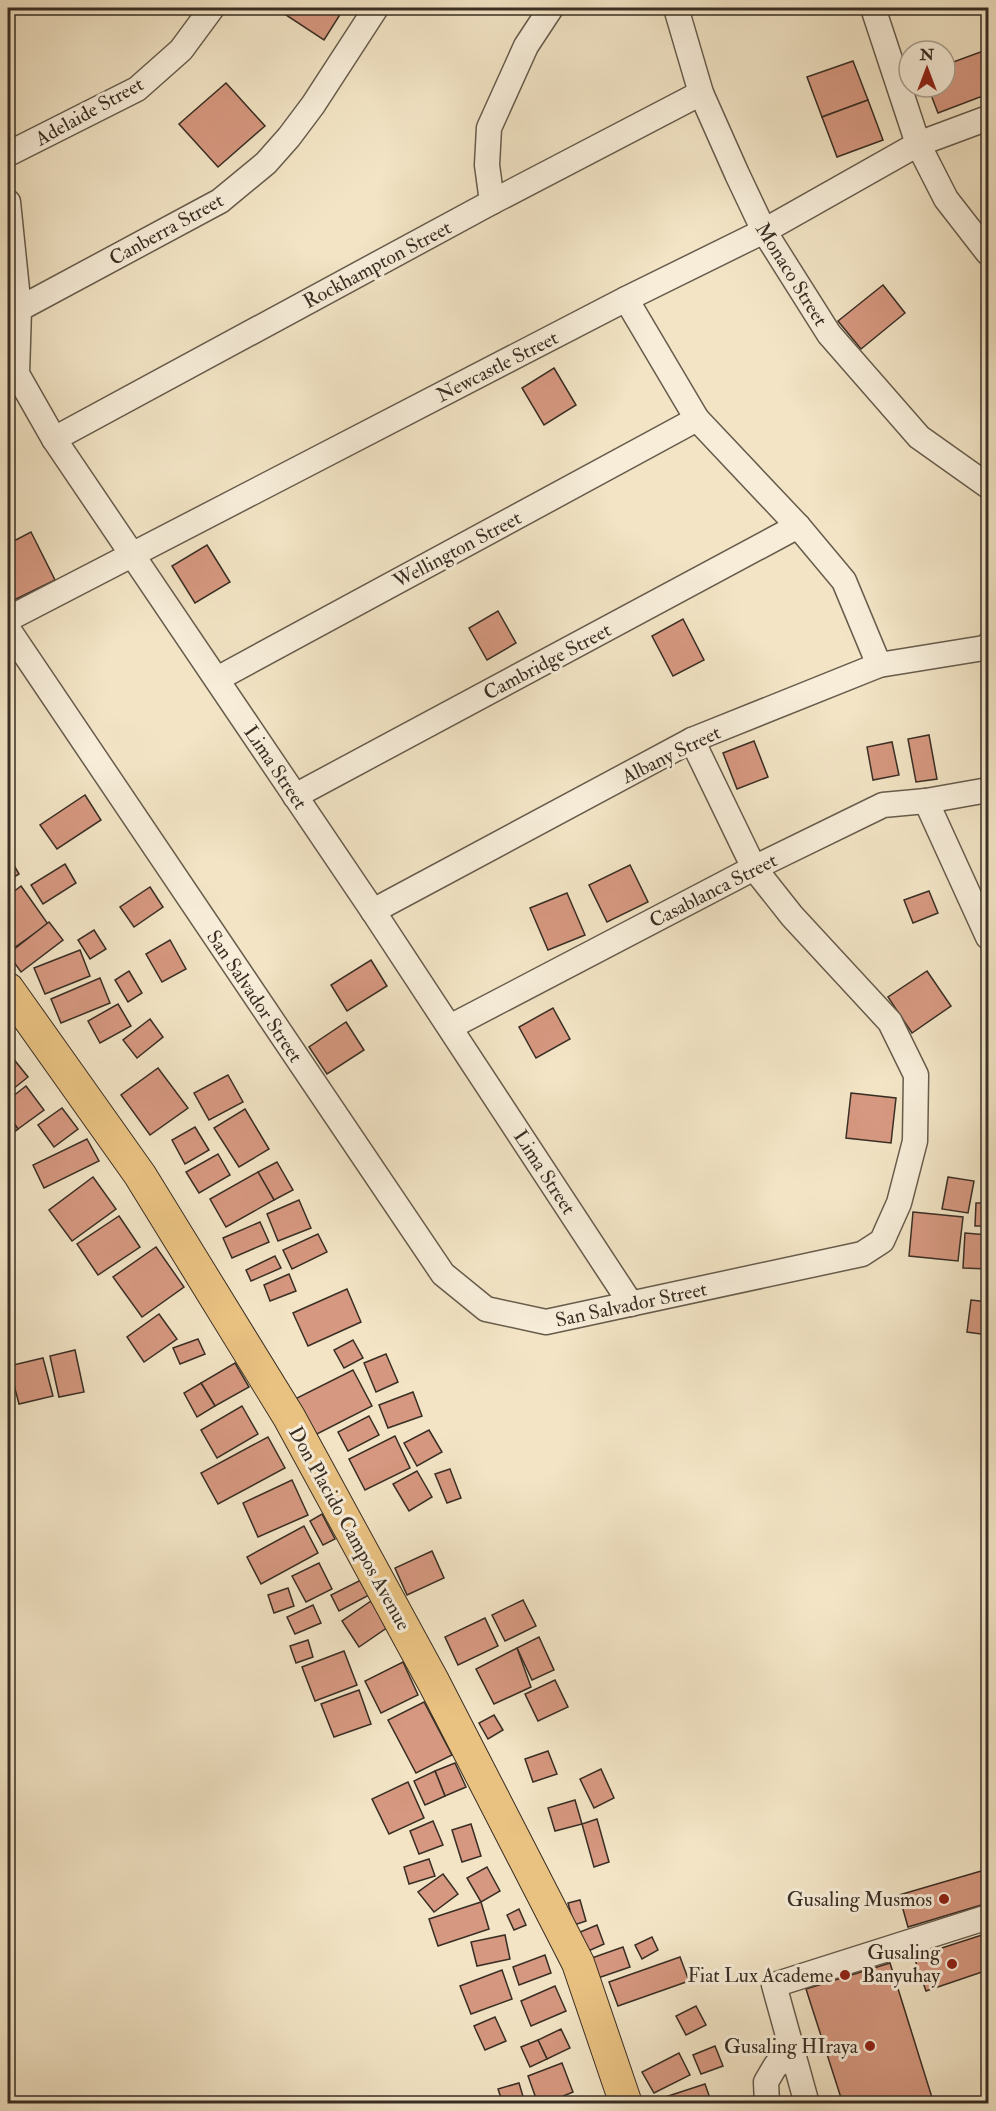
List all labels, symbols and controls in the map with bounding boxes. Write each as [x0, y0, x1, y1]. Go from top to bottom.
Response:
north arrow [897, 39, 957, 99]
text: N [919, 45, 935, 65]
street label: Adelaide Street [30, 71, 148, 152]
street label: Canberra Street [105, 188, 228, 271]
street label: Rockhampton Street [299, 215, 457, 315]
street label: Monaco Street [750, 218, 833, 331]
street label: Newcastle Street [432, 325, 563, 408]
street label: Wellington Street [388, 505, 526, 594]
street label: Cambridge Street [479, 617, 616, 706]
street label: Albany Street [617, 720, 725, 790]
street label: Lima Street [238, 721, 313, 814]
street label: Casablanca Street [645, 847, 782, 933]
street label: San Salvador Street [201, 925, 308, 1068]
street label: Lima Street [508, 1125, 581, 1220]
street label: San Salvador Street [553, 1276, 710, 1333]
street label: Don Placido Campos Avenue [282, 1422, 416, 1635]
place label: Gusaling Musmos [787, 1887, 932, 1912]
marker: Gusaling Musmos [937, 1892, 951, 1906]
place label: Gusaling Banyuhay [862, 1940, 941, 1988]
marker: Gusaling Banyuhay [945, 1957, 959, 1971]
place label: Fiat Lux Academe [687, 1963, 833, 1988]
marker: Fiat Lux Academe [838, 1968, 852, 1982]
place label: Gusaling HIraya [724, 2034, 859, 2059]
marker: Gusaling HIraya [863, 2039, 877, 2053]

